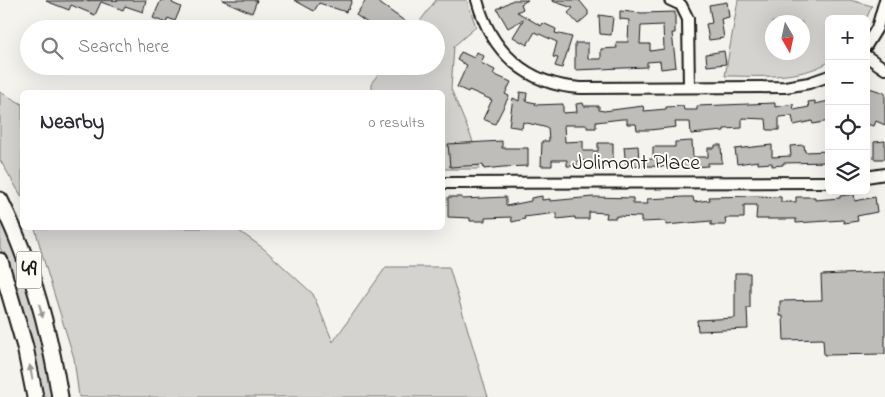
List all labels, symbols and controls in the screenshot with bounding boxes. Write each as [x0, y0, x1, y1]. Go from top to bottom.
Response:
north arrow [765, 15, 810, 60]
map controls [825, 15, 870, 195]
button: + [825, 15, 870, 60]
search box [20, 20, 445, 75]
icon: search [38, 34, 66, 62]
text: Search here [78, 34, 169, 61]
button: − [825, 60, 870, 105]
button: locate [825, 105, 870, 150]
text: Nearby [40, 108, 104, 138]
text: 0 results [369, 111, 425, 135]
street label: Jolimont Place [572, 148, 700, 180]
button: layers [825, 150, 870, 195]
road number: 49 [16, 252, 42, 288]
one-way arrow [38, 304, 46, 319]
one-way arrow [26, 363, 34, 379]

